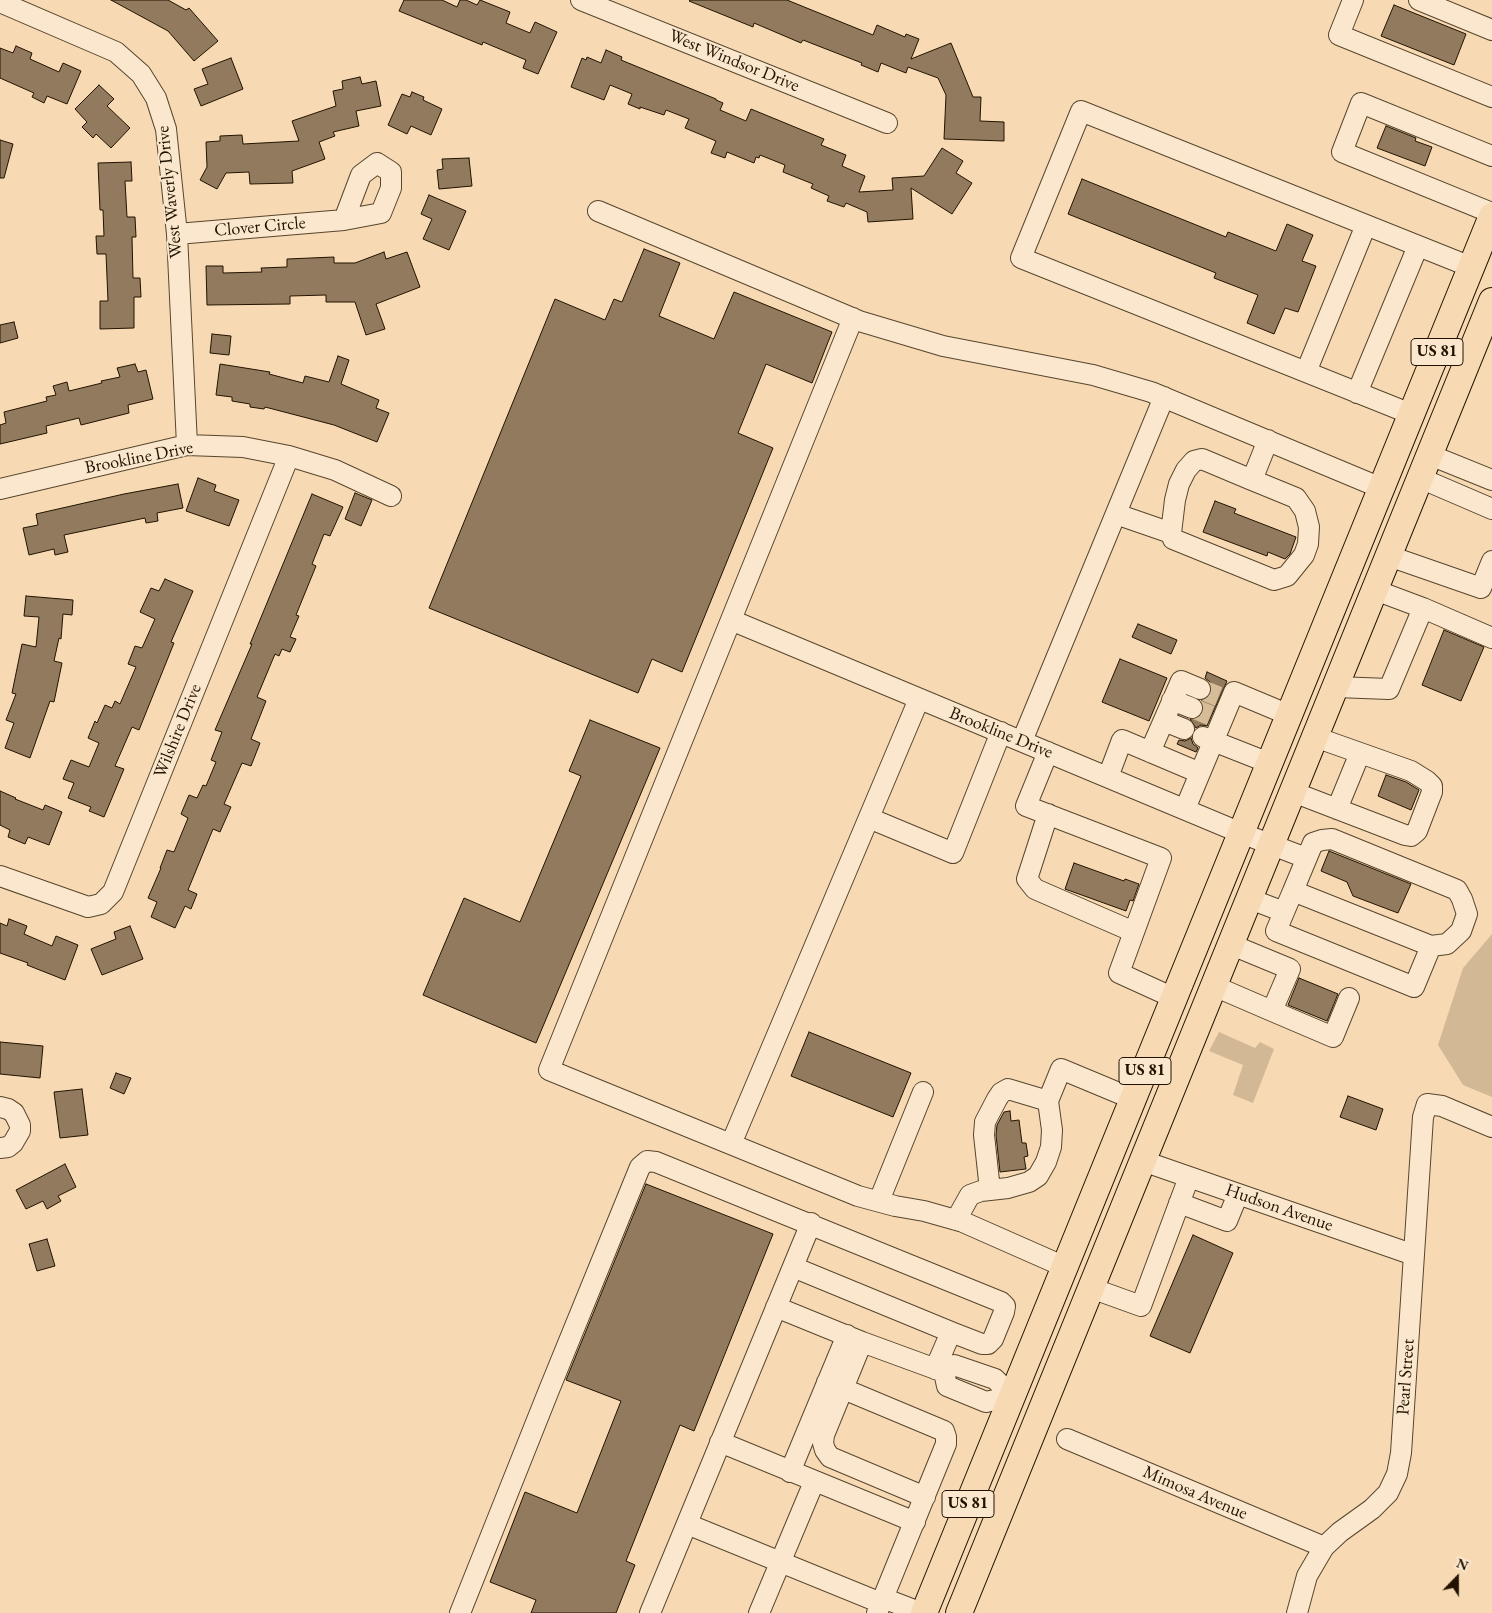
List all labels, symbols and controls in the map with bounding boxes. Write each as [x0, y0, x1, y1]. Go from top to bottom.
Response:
street label: West Windsor Drive [666, 25, 802, 97]
street label: West Waverly Drive [152, 125, 188, 259]
street label: Clover Circle [213, 212, 307, 242]
road number: US 81 [1411, 338, 1463, 366]
street label: Brookline Drive [83, 437, 195, 479]
street label: Wilshire Drive [149, 681, 207, 781]
street label: Brookline Drive [946, 702, 1056, 764]
road number: US 81 [1119, 1058, 1171, 1084]
street label: Hudson Avenue [1222, 1179, 1336, 1237]
street label: Pearl Street [1393, 1338, 1419, 1416]
street label: Mimosa Avenue [1139, 1461, 1251, 1525]
road number: US 81 [942, 1490, 994, 1518]
north arrow [1432, 1553, 1482, 1603]
text: N [1454, 1554, 1471, 1575]

